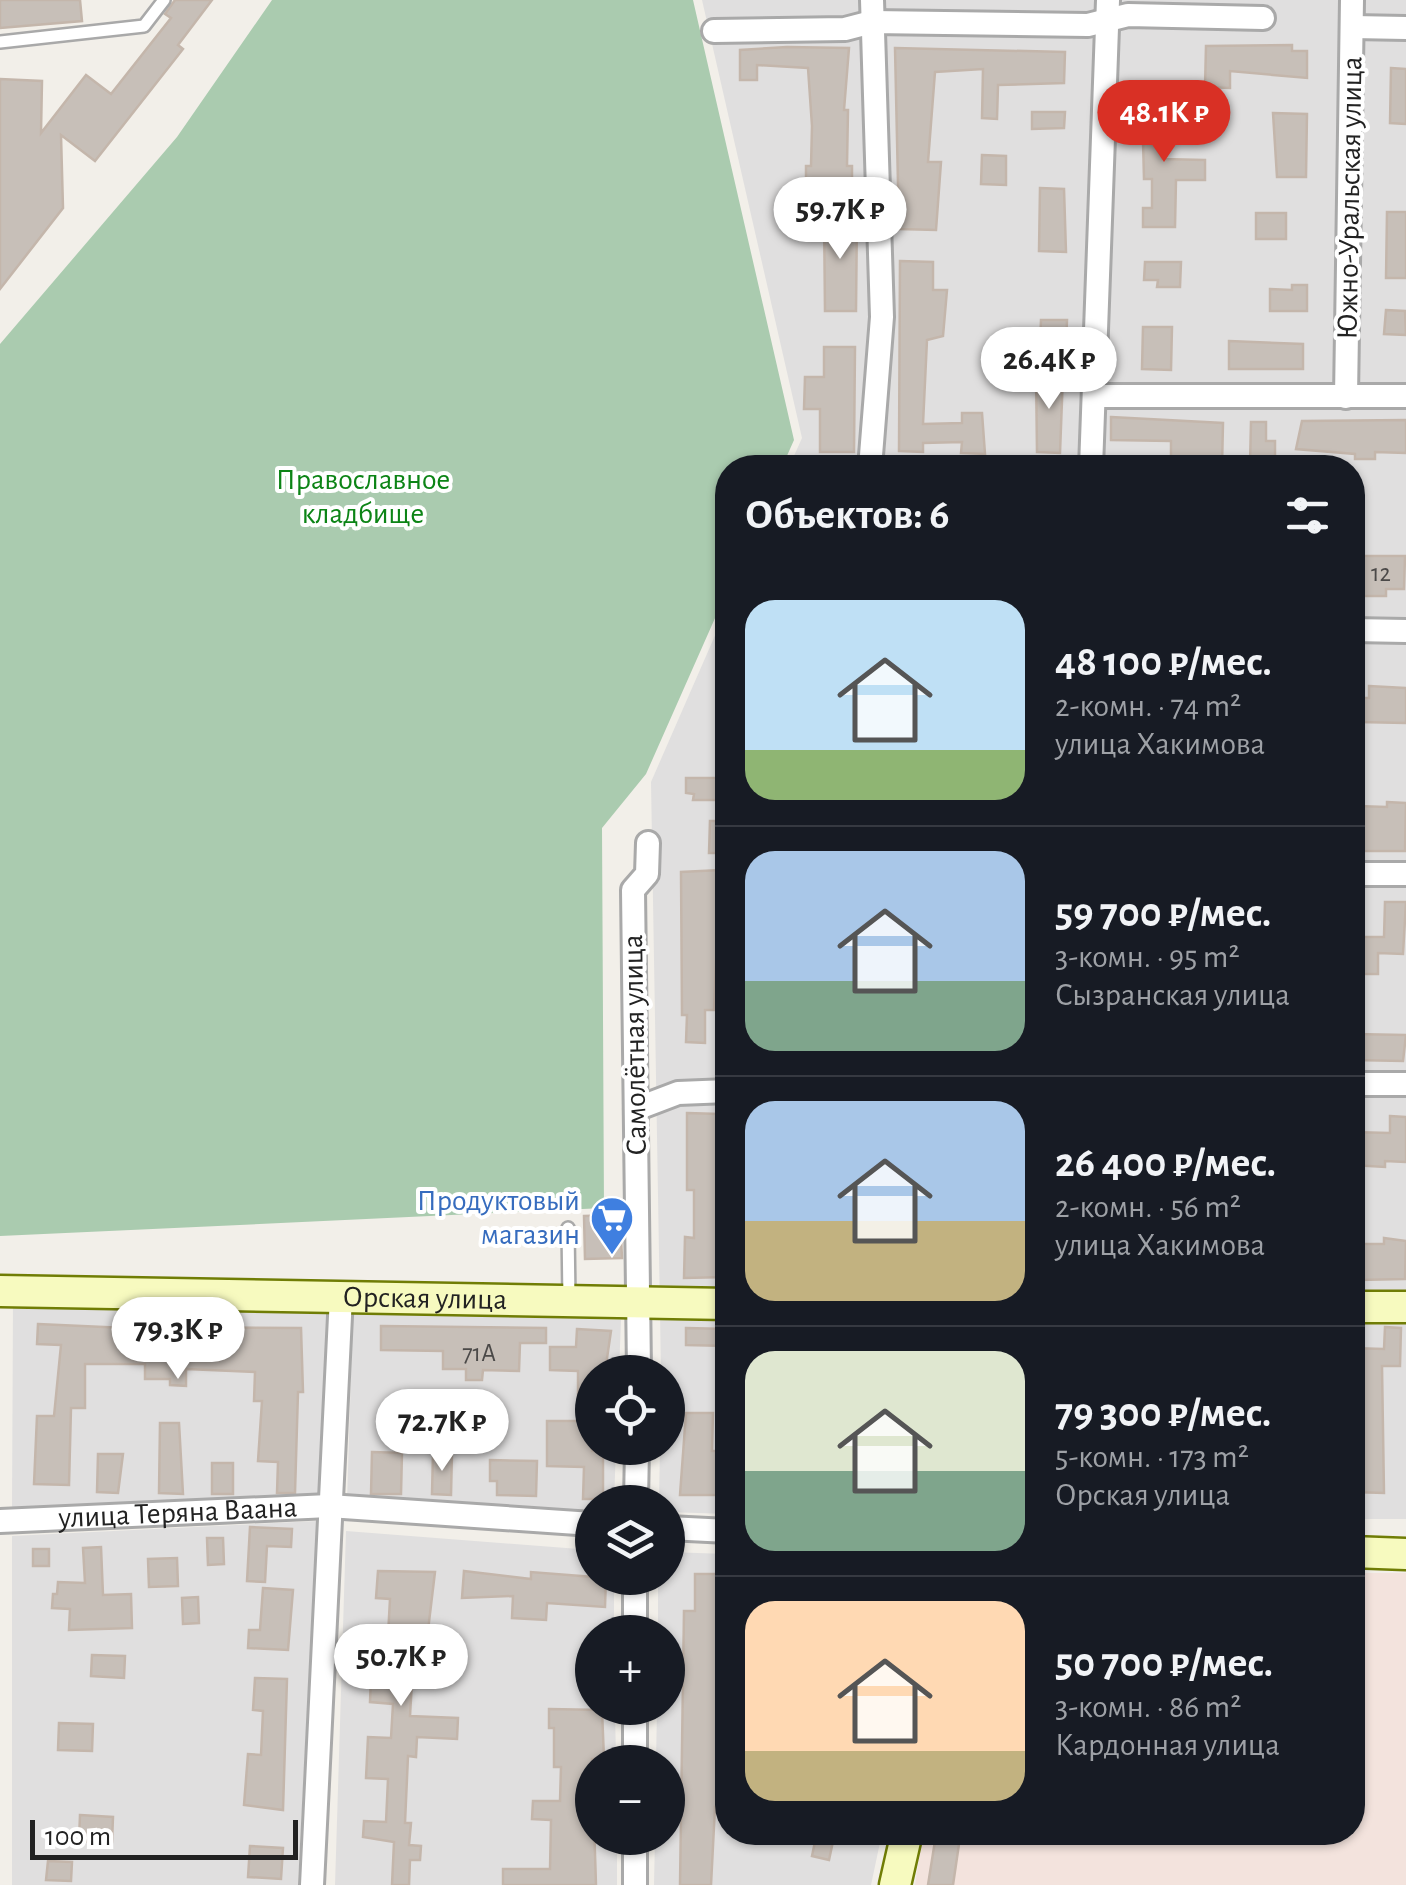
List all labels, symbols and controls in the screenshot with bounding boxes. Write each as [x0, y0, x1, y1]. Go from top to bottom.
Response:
street label: Южно-Уральская улица [1333, 56, 1367, 340]
pin: 48.1K ₽ [1072, 80, 1256, 165]
text: 48.1K ₽ [1119, 96, 1209, 128]
pin: 59.7K ₽ [748, 177, 932, 262]
text: 59.7K ₽ [796, 193, 884, 225]
pin: 26.4K ₽ [957, 327, 1141, 412]
text: 26.4K ₽ [1003, 343, 1095, 375]
park label: Православное кладбище [276, 465, 450, 529]
icon: filters [1280, 488, 1335, 543]
text: Объектов: 6 [745, 494, 949, 536]
house number: 12 [1371, 561, 1391, 586]
icon: home [825, 640, 945, 760]
text: 48 100 ₽/мес. [1055, 641, 1272, 683]
text: 2-комн. · 74 m² [1055, 690, 1241, 722]
text: улица Хакимова [1055, 728, 1265, 760]
icon: home [825, 891, 945, 1011]
text: 59 700 ₽/мес. [1055, 892, 1271, 934]
street label: Самолётная улица [618, 934, 652, 1156]
text: 3-комн. · 95 m² [1055, 941, 1240, 973]
text: Сызранская улица [1055, 979, 1290, 1011]
icon: home [825, 1141, 945, 1261]
text: 26 400 ₽/мес. [1055, 1142, 1276, 1184]
place label: Продуктовый магазин [417, 1186, 580, 1250]
text: 2-комн. · 56 m² [1055, 1191, 1241, 1223]
supermarket icon: Продуктовый магазин [589, 1195, 635, 1256]
text: улица Хакимова [1055, 1229, 1265, 1261]
street label: Орская улица [343, 1282, 507, 1315]
pin: 79.3K ₽ [86, 1297, 270, 1382]
text: 79.3K ₽ [134, 1313, 222, 1345]
house number: 71А [462, 1341, 496, 1366]
map controls [575, 1355, 685, 1855]
button: locate [575, 1355, 685, 1465]
pin: 72.7K ₽ [350, 1389, 534, 1474]
icon: home [825, 1391, 945, 1511]
text: 79 300 ₽/мес. [1055, 1392, 1271, 1434]
text: 72.7K ₽ [398, 1405, 486, 1437]
text: 5-комн. · 173 m² [1055, 1441, 1249, 1473]
text: Орская улица [1055, 1479, 1230, 1511]
button: layers [575, 1485, 685, 1595]
street label: улица Теряна Ваана [57, 1492, 298, 1533]
button: + [575, 1615, 685, 1725]
pin: 50.7K ₽ [309, 1624, 493, 1709]
text: 50.7K ₽ [356, 1640, 446, 1672]
icon: home [825, 1641, 945, 1761]
text: 50 700 ₽/мес. [1055, 1642, 1273, 1684]
text: 3-комн. · 86 m² [1055, 1691, 1241, 1723]
text: Кардонная улица [1055, 1729, 1280, 1761]
button: − [575, 1745, 685, 1855]
scale bar [30, 1815, 298, 1860]
text: 100 m [45, 1823, 111, 1851]

